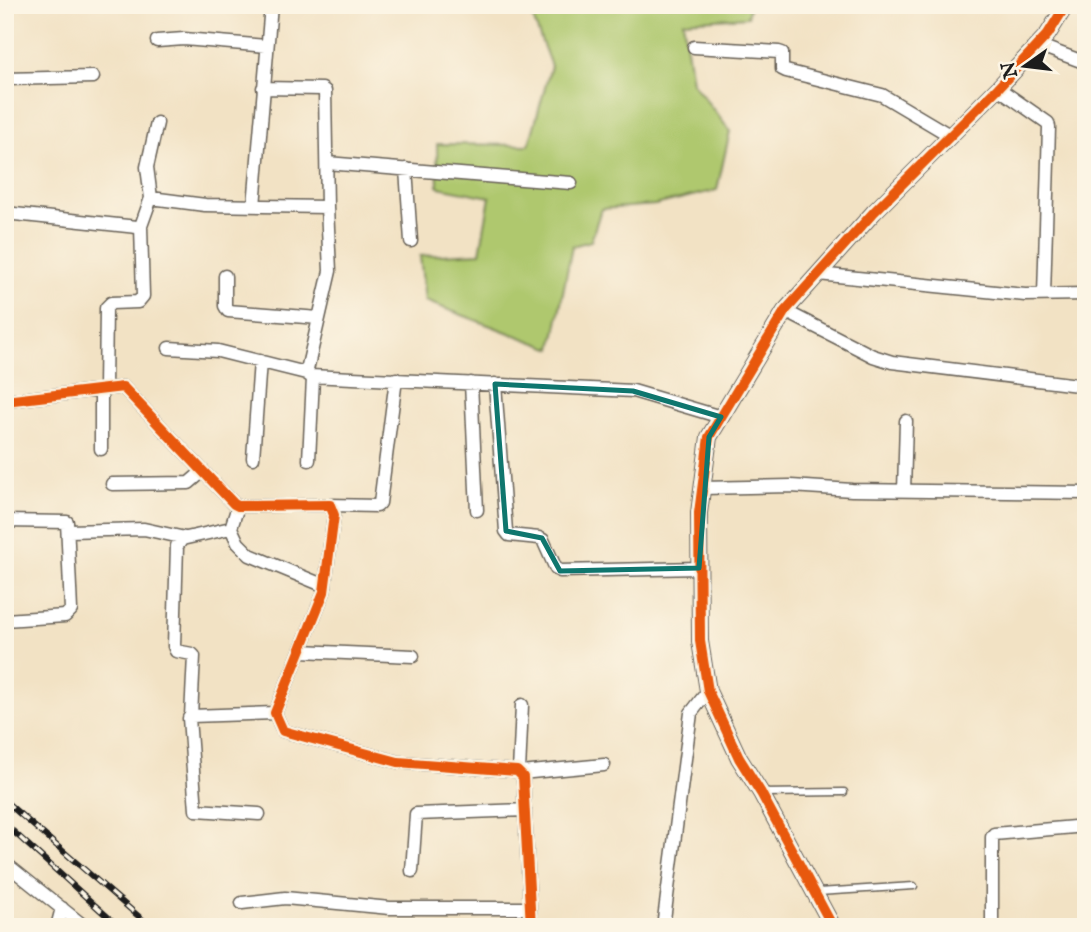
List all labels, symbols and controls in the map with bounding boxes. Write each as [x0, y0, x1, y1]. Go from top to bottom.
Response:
north arrow [990, 32, 1060, 102]
text: N [997, 58, 1024, 81]

